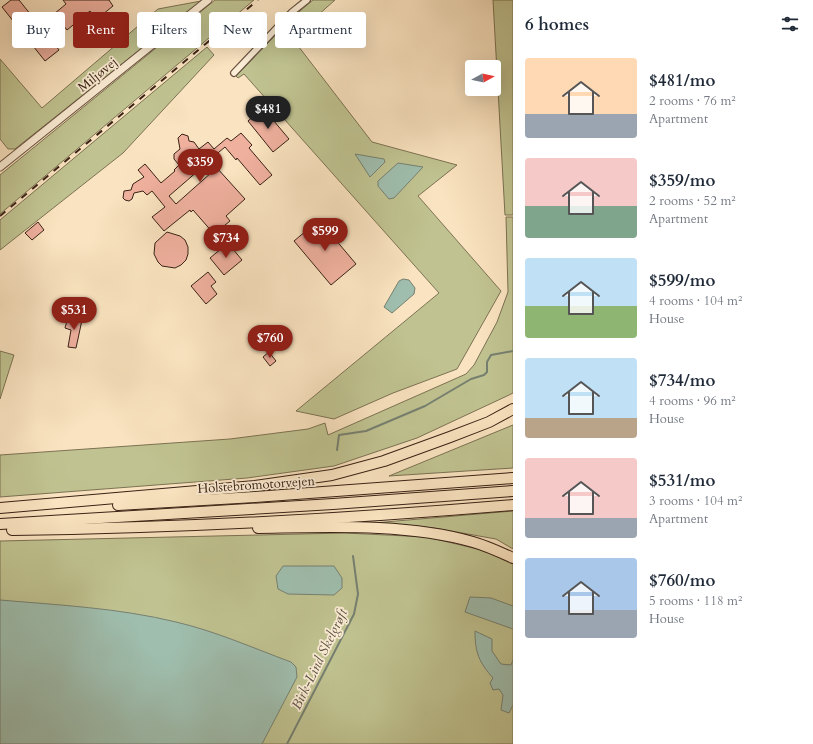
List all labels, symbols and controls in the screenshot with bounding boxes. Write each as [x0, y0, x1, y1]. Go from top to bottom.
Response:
chip: Buy [12, 12, 65, 48]
chip: Rent [73, 12, 129, 48]
chip: Filters [137, 12, 201, 48]
chip: New [209, 12, 267, 48]
chip: Apartment [275, 12, 366, 48]
text: 6 homes [525, 13, 589, 36]
icon: filters [779, 13, 801, 35]
street label: Miljøvej [74, 53, 121, 96]
north arrow [465, 60, 501, 96]
map controls [465, 60, 501, 96]
text: $481/mo [649, 69, 715, 92]
icon: home [557, 74, 605, 122]
text: 2 rooms · 76 m² [649, 92, 736, 110]
pin: $481 [244, 96, 292, 130]
text: $481 [255, 100, 281, 118]
text: Apartment [649, 110, 708, 128]
pin: $359 [176, 149, 224, 183]
text: $359 [187, 153, 213, 171]
text: $359/mo [649, 169, 715, 192]
icon: home [557, 174, 605, 222]
text: 2 rooms · 52 m² [649, 192, 736, 210]
text: Apartment [649, 210, 708, 228]
pin: $599 [301, 218, 349, 252]
text: $599 [312, 222, 338, 240]
pin: $734 [202, 225, 250, 259]
text: $734 [213, 229, 239, 247]
text: $599/mo [649, 269, 715, 292]
icon: home [557, 274, 605, 322]
text: 4 rooms · 104 m² [649, 292, 742, 310]
pin: $531 [50, 297, 98, 331]
text: $531 [61, 301, 87, 319]
text: House [649, 310, 684, 328]
pin: $760 [246, 325, 294, 359]
text: $760 [257, 329, 283, 347]
text: $734/mo [649, 369, 715, 392]
icon: home [557, 374, 605, 422]
text: 4 rooms · 96 m² [649, 392, 736, 410]
text: House [649, 410, 684, 428]
text: $531/mo [649, 469, 715, 492]
street label: Holstebromotorvejen [197, 472, 316, 498]
icon: home [557, 474, 605, 522]
text: 3 rooms · 104 m² [649, 492, 742, 510]
text: Apartment [649, 510, 708, 528]
text: $760/mo [649, 569, 715, 592]
icon: home [557, 574, 605, 622]
text: 5 rooms · 118 m² [649, 592, 742, 610]
water label: Birk-Lind Skelgrøft [287, 605, 353, 713]
text: House [649, 610, 684, 628]

